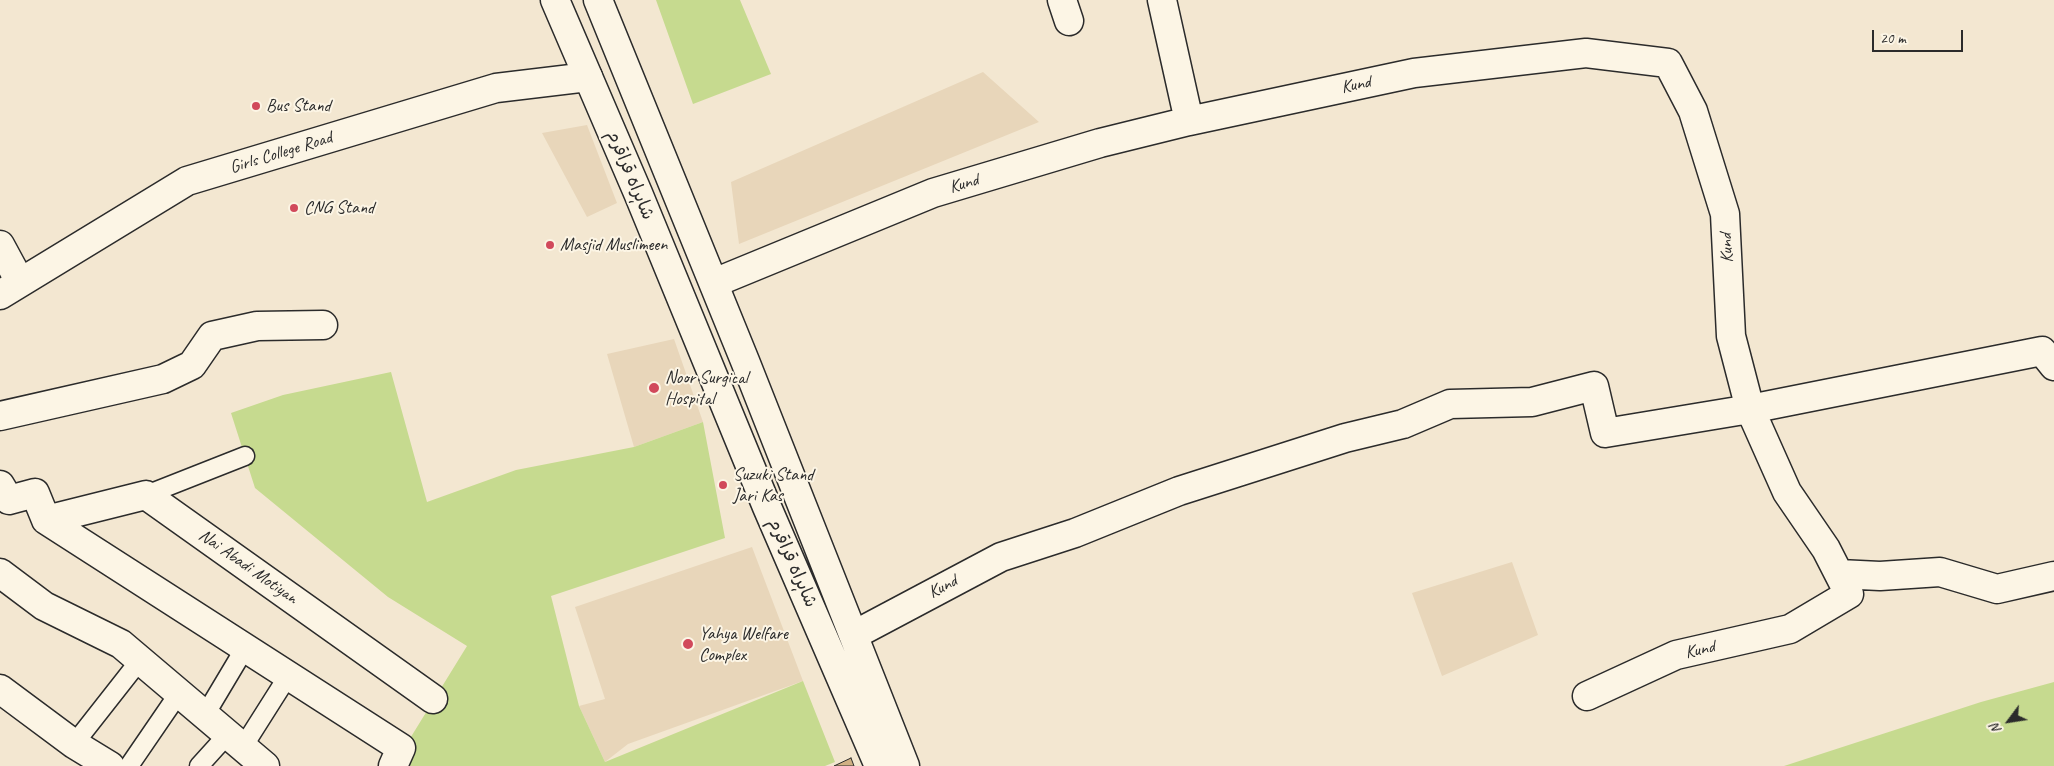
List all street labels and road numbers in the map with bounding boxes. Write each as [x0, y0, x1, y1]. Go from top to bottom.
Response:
street label: Kund [1339, 71, 1373, 99]
street label: Girls College Road [227, 127, 335, 179]
street label: شاہراہ قراقرم [601, 127, 659, 223]
street label: Kund [947, 169, 981, 199]
street label: Kund [1715, 233, 1739, 263]
street label: شاہراہ قراقرم [763, 515, 821, 611]
street label: Nai Abadi Motiyan [194, 525, 302, 609]
street label: Kund [925, 570, 961, 604]
street label: Kund [1683, 636, 1717, 664]

